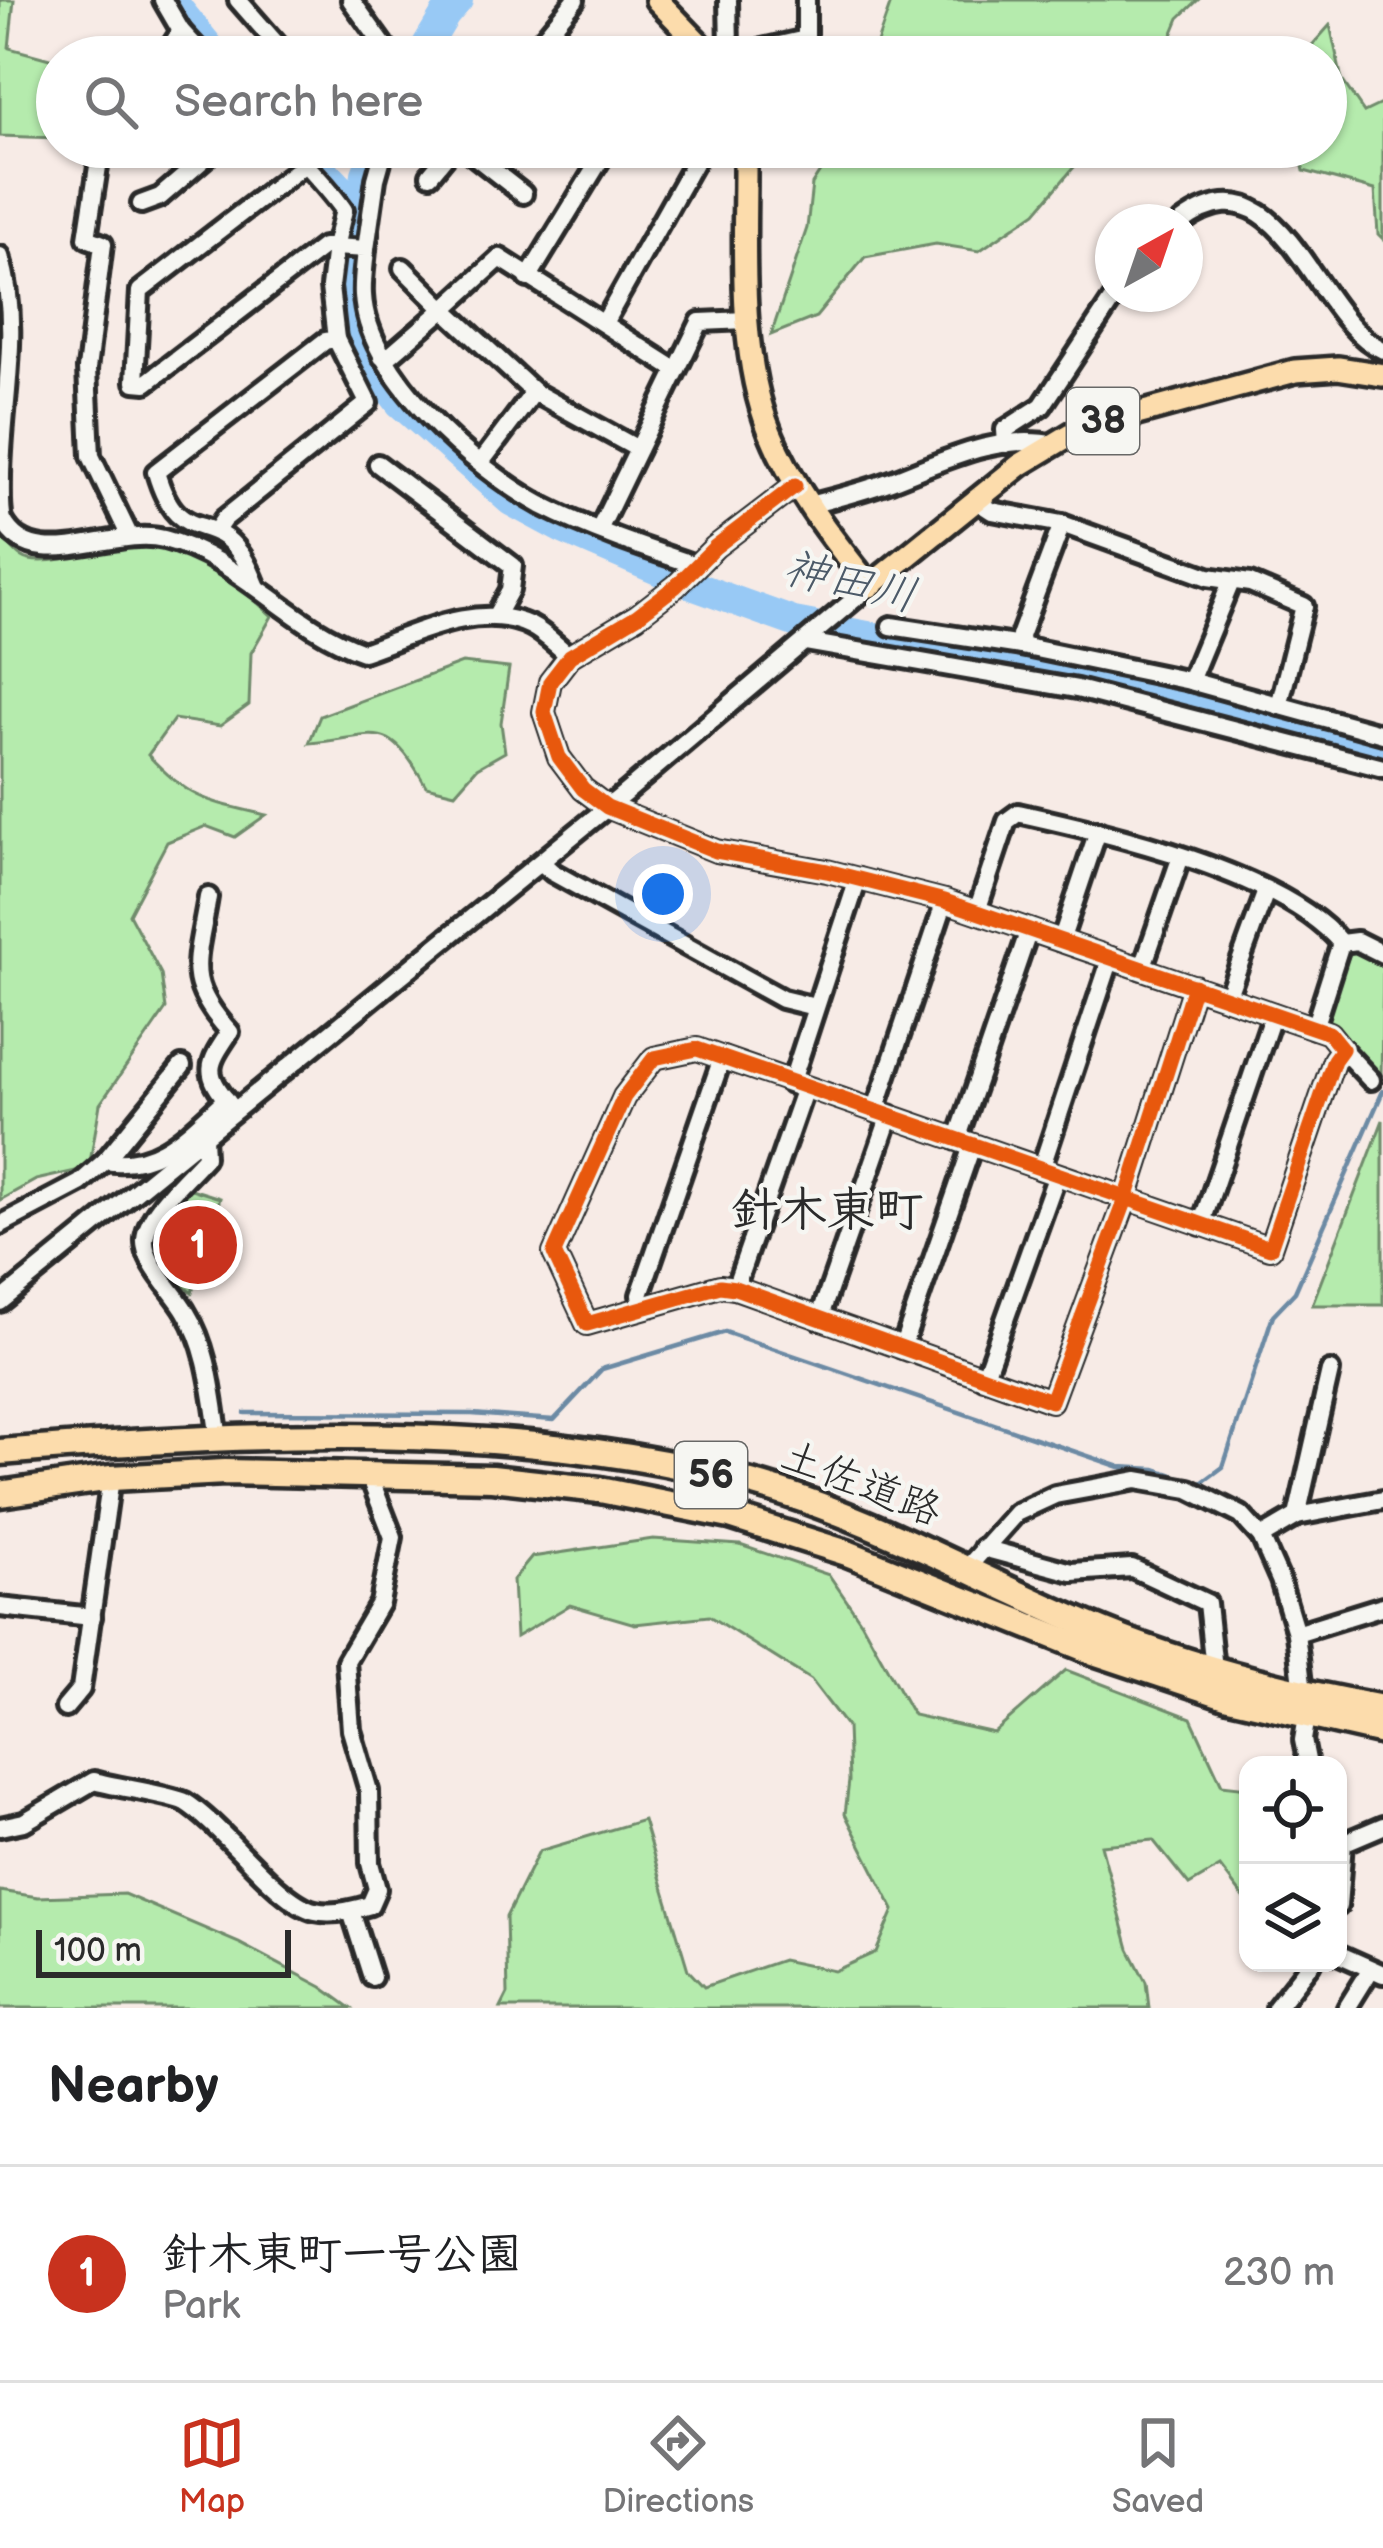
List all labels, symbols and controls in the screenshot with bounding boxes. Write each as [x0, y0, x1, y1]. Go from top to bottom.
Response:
search box [36, 36, 1347, 168]
icon: search [78, 69, 144, 135]
text: Search here [174, 75, 423, 130]
north arrow [1095, 204, 1203, 312]
road number: 38 [1067, 388, 1139, 454]
water label: 神田川 [778, 541, 922, 625]
your location [633, 864, 693, 924]
district label: 針木東町 [731, 1183, 923, 1240]
pin: 1 [159, 1200, 237, 1290]
street label: 土佐道路 [773, 1430, 949, 1538]
road number: 56 [675, 1442, 747, 1508]
map controls [1239, 1756, 1347, 1972]
button: locate [1239, 1756, 1347, 1864]
button: layers [1239, 1864, 1347, 1972]
scale bar [36, 1924, 291, 1977]
text: 100 m [54, 1931, 142, 1971]
text: Nearby [48, 2056, 219, 2117]
text: 針木東町一号公園 [162, 2228, 522, 2283]
text: 1 [79, 2250, 95, 2297]
text: 230 m [1223, 2250, 1335, 2297]
text: Park [162, 2283, 240, 2330]
tab: Map [179, 2410, 245, 2522]
tab: Directions [602, 2410, 754, 2522]
tab: Saved [1112, 2410, 1204, 2522]

